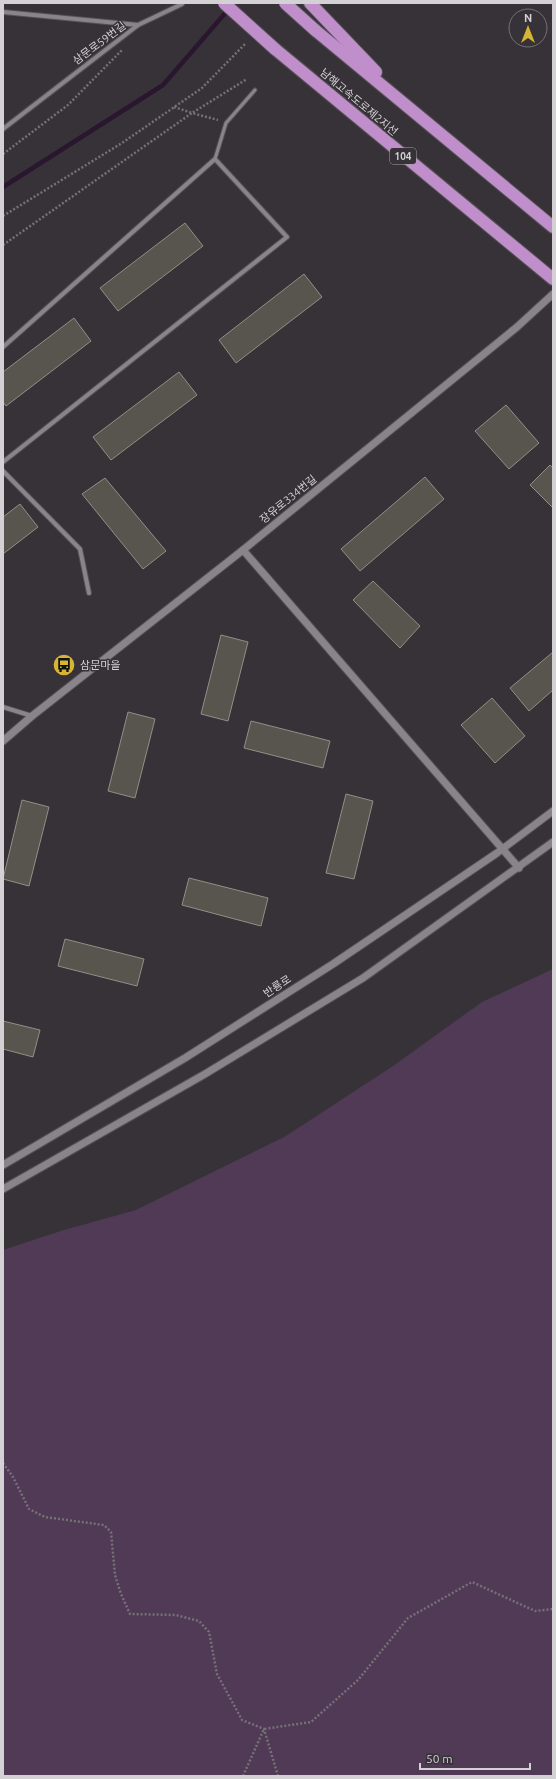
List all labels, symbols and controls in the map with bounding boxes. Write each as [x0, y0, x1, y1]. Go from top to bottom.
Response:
north arrow [508, 8, 548, 48]
text: N [524, 12, 532, 24]
street label: 삼문로59번길 [70, 19, 128, 67]
street label: 남해고속도로제2지선 [318, 66, 400, 138]
road number: 104 [390, 148, 416, 164]
street label: 장유로334번길 [257, 473, 319, 525]
bus stop icon: 삼문마을 [51, 652, 77, 678]
place label: 삼문마을 [80, 659, 120, 671]
street label: 반룡로 [261, 973, 293, 999]
scale bar [420, 1745, 530, 1771]
text: 50 m [426, 1752, 453, 1765]

